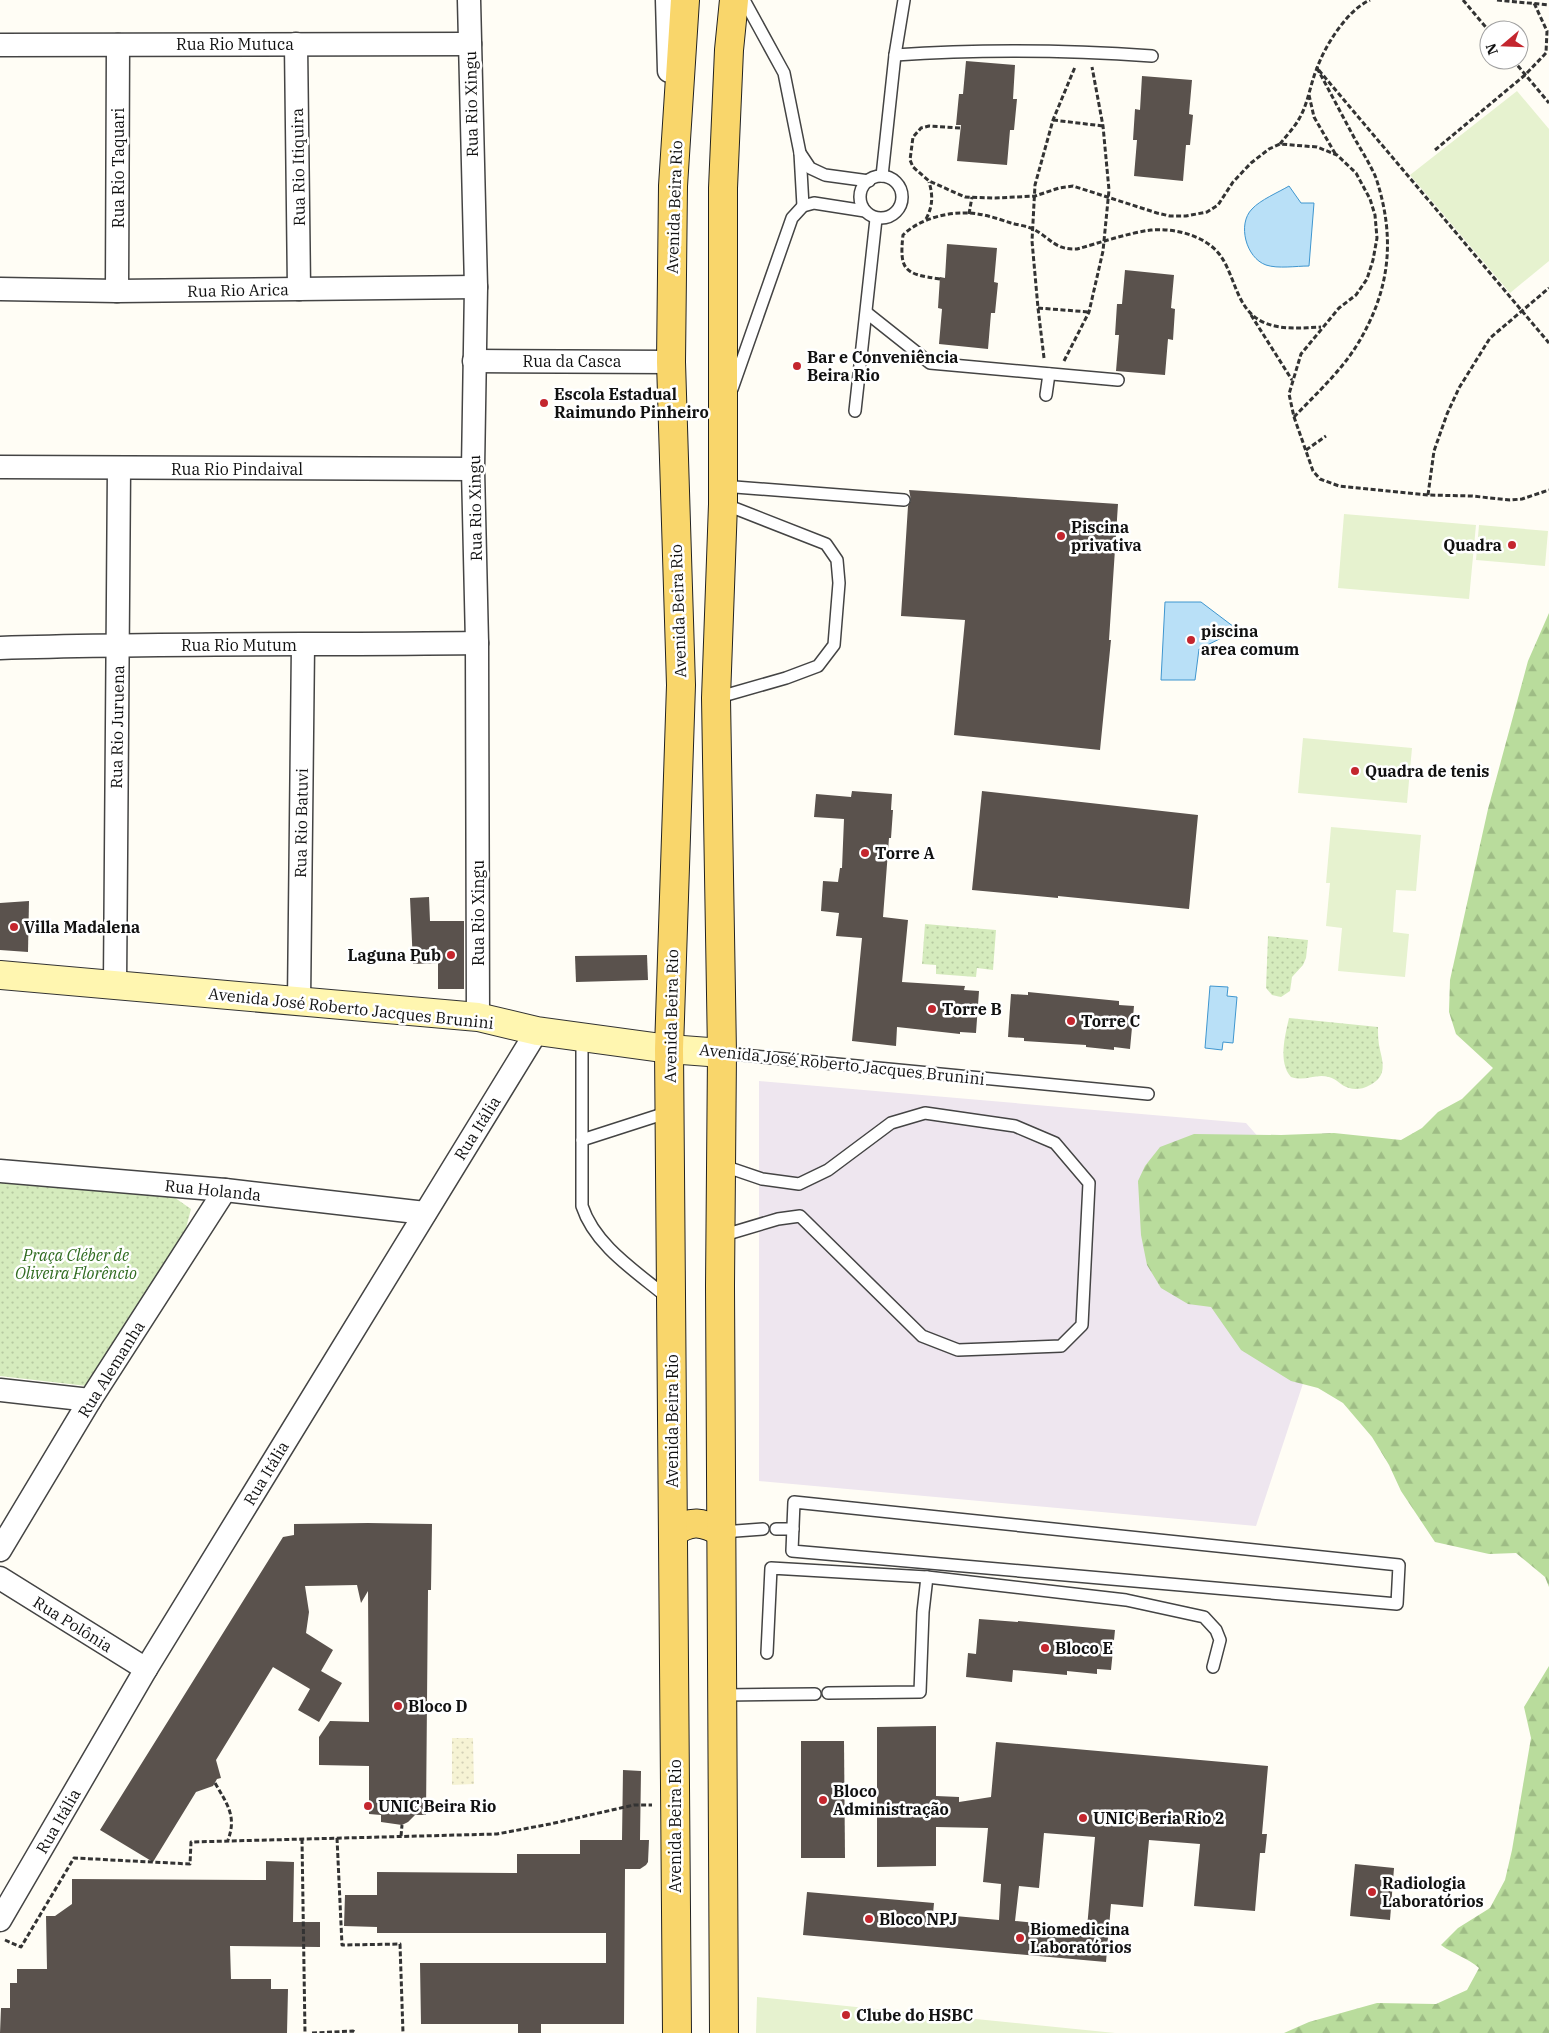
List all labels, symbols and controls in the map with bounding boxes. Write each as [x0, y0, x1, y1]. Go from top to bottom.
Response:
north arrow [1479, 20, 1529, 70]
street label: Rua Rio Mutuca [176, 34, 294, 54]
text: N [1481, 41, 1502, 57]
street label: Rua Rio Xingu [460, 51, 482, 157]
street label: Rua Rio Taquari [108, 108, 128, 228]
street label: Rua Rio Itiquira [287, 108, 309, 226]
street label: Avenida Beira Rio [662, 140, 686, 274]
street label: Rua Rio Arica [187, 279, 289, 301]
place label: Bar e Conveniência Beira Rio [807, 347, 958, 385]
street label: Rua da Casca [523, 351, 622, 371]
marker: Bar e Conveniência Beira Rio [791, 360, 803, 372]
place label: Escola Estadual Raimundo Pinheiro [554, 384, 709, 422]
marker: Escola Estadual Raimundo Pinheiro [538, 397, 550, 409]
street label: Rua Rio Xingu [464, 455, 486, 561]
street label: Rua Rio Pindaival [171, 459, 303, 479]
place label: Piscina privativa [1071, 517, 1142, 555]
marker: Piscina privativa [1055, 530, 1067, 542]
place label: Quadra [1443, 535, 1502, 555]
marker: Quadra [1506, 539, 1518, 551]
street label: Avenida Beira Rio [666, 544, 690, 678]
place label: piscina area comum [1201, 621, 1300, 659]
marker: piscina area comum [1185, 634, 1197, 646]
street label: Rua Rio Mutum [181, 635, 297, 655]
street label: Rua Rio Juruena [106, 665, 128, 789]
place label: Quadra de tenis [1365, 761, 1489, 781]
marker: Quadra de tenis [1349, 765, 1361, 777]
street label: Rua Rio Batuvi [290, 768, 312, 878]
place label: Torre A [875, 843, 935, 863]
marker: Torre A [859, 847, 871, 859]
street label: Rua Rio Xingu [468, 860, 488, 966]
place label: Villa Madalena [24, 917, 140, 937]
marker: Villa Madalena [8, 921, 20, 933]
place label: Laguna Pub [348, 945, 441, 965]
marker: Laguna Pub [445, 949, 457, 961]
street label: Avenida Beira Rio [660, 949, 682, 1083]
street label: Avenida José Roberto Jacques Brunini [207, 983, 495, 1033]
place label: Torre B [942, 999, 1002, 1019]
marker: Torre B [926, 1003, 938, 1015]
place label: Torre C [1081, 1011, 1140, 1031]
marker: Torre C [1065, 1015, 1077, 1027]
street label: Avenida José Roberto Jacques Brunini [698, 1039, 986, 1089]
street label: Rua Itália [450, 1092, 505, 1164]
street label: Rua Holanda [164, 1175, 262, 1205]
park label: Praça Cléber de Oliveira Florêncio [15, 1245, 137, 1283]
street label: Rua Alemanha [73, 1317, 149, 1421]
street label: Avenida Beira Rio [662, 1354, 682, 1488]
street label: Rua Itália [239, 1437, 293, 1509]
street label: Rua Polônia [30, 1592, 116, 1656]
place label: Bloco E [1055, 1638, 1113, 1658]
marker: Bloco E [1039, 1642, 1051, 1654]
place label: Bloco D [408, 1696, 468, 1716]
marker: Bloco D [392, 1700, 404, 1712]
street label: Avenida Beira Rio [665, 1759, 685, 1893]
place label: Bloco Administração [833, 1781, 949, 1819]
street label: Rua Itália [31, 1785, 85, 1857]
marker: Bloco Administração [817, 1794, 829, 1806]
place label: UNIC Beira Rio [378, 1796, 496, 1816]
marker: UNIC Beira Rio [362, 1800, 374, 1812]
place label: UNIC Beria Rio 2 [1093, 1808, 1225, 1828]
marker: UNIC Beria Rio 2 [1077, 1812, 1089, 1824]
place label: Radiologia Laboratórios [1382, 1873, 1484, 1911]
marker: Radiologia Laboratórios [1366, 1886, 1378, 1898]
place label: Bloco NPJ [879, 1909, 957, 1929]
marker: Bloco NPJ [863, 1913, 875, 1925]
place label: Biomedicina Laboratórios [1030, 1919, 1132, 1957]
marker: Biomedicina Laboratórios [1014, 1932, 1026, 1944]
place label: Clube do HSBC [856, 2005, 973, 2025]
marker: Clube do HSBC [840, 2009, 852, 2021]

